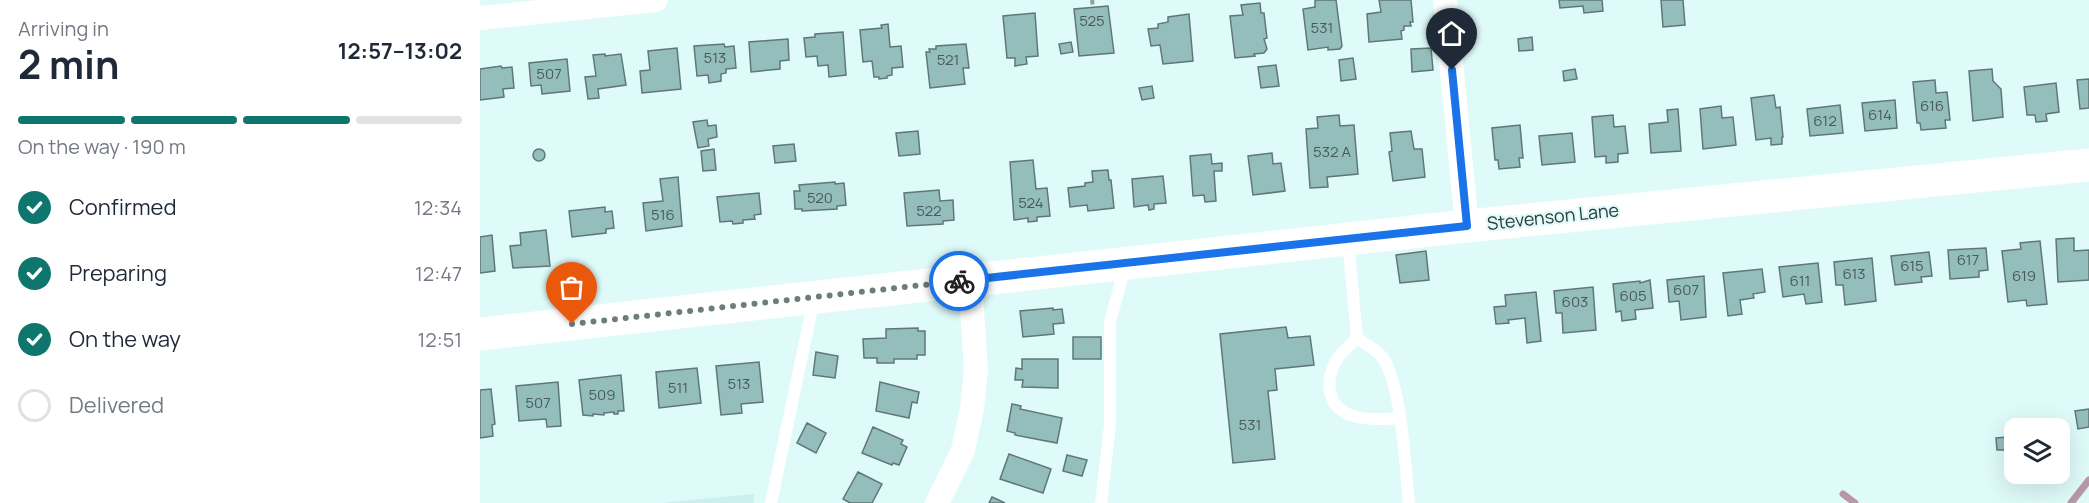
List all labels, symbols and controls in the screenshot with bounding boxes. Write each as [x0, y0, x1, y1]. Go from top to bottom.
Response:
pin [1426, 8, 1477, 70]
house number: 525 [1079, 10, 1105, 31]
text: Arriving in [18, 15, 109, 42]
house number: 531 [1311, 17, 1333, 38]
icon: home [1435, 17, 1468, 50]
text: 12:57–13:02 [338, 36, 462, 66]
text: 2 min [18, 37, 119, 91]
house number: 513 [704, 47, 726, 68]
house number: 521 [937, 49, 959, 70]
house number: 507 [536, 63, 562, 84]
house number: 616 [1920, 95, 1944, 116]
house number: 614 [1868, 104, 1892, 125]
house number: 612 [1813, 110, 1837, 131]
text: On the way · 190 m [18, 133, 186, 160]
house number: 532 A [1313, 141, 1351, 162]
house number: 520 [807, 187, 833, 208]
icon: check [18, 191, 51, 224]
text: Confirmed [69, 192, 177, 222]
house number: 524 [1018, 192, 1044, 213]
text: 12:34 [414, 194, 462, 221]
street label: Stevenson Lane [1486, 197, 1620, 235]
house number: 522 [916, 200, 942, 221]
house number: 516 [651, 204, 675, 225]
house number: 617 [1957, 249, 1979, 270]
courier [929, 251, 989, 311]
house number: 615 [1900, 255, 1924, 276]
icon: check [18, 257, 51, 290]
text: Preparing [69, 258, 167, 288]
text: 12:47 [415, 260, 462, 287]
pin [546, 262, 597, 324]
house number: 613 [1842, 263, 1866, 284]
icon: bike [943, 265, 976, 298]
house number: 619 [2012, 265, 2036, 286]
house number: 611 [1790, 270, 1810, 291]
icon: bag [555, 271, 588, 304]
house number: 607 [1673, 279, 1699, 300]
house number: 605 [1619, 285, 1647, 306]
house number: 603 [1562, 291, 1588, 312]
icon: check [18, 323, 51, 356]
text: On the way [69, 324, 181, 354]
text: 12:51 [417, 326, 462, 353]
house number: 513 [728, 373, 750, 394]
house number: 511 [668, 377, 688, 398]
house number: 509 [588, 384, 616, 405]
text: Delivered [69, 390, 164, 420]
house number: 507 [525, 392, 551, 413]
house number: 531 [1239, 414, 1261, 435]
map controls [2004, 418, 2070, 484]
button: layers [2004, 418, 2070, 484]

